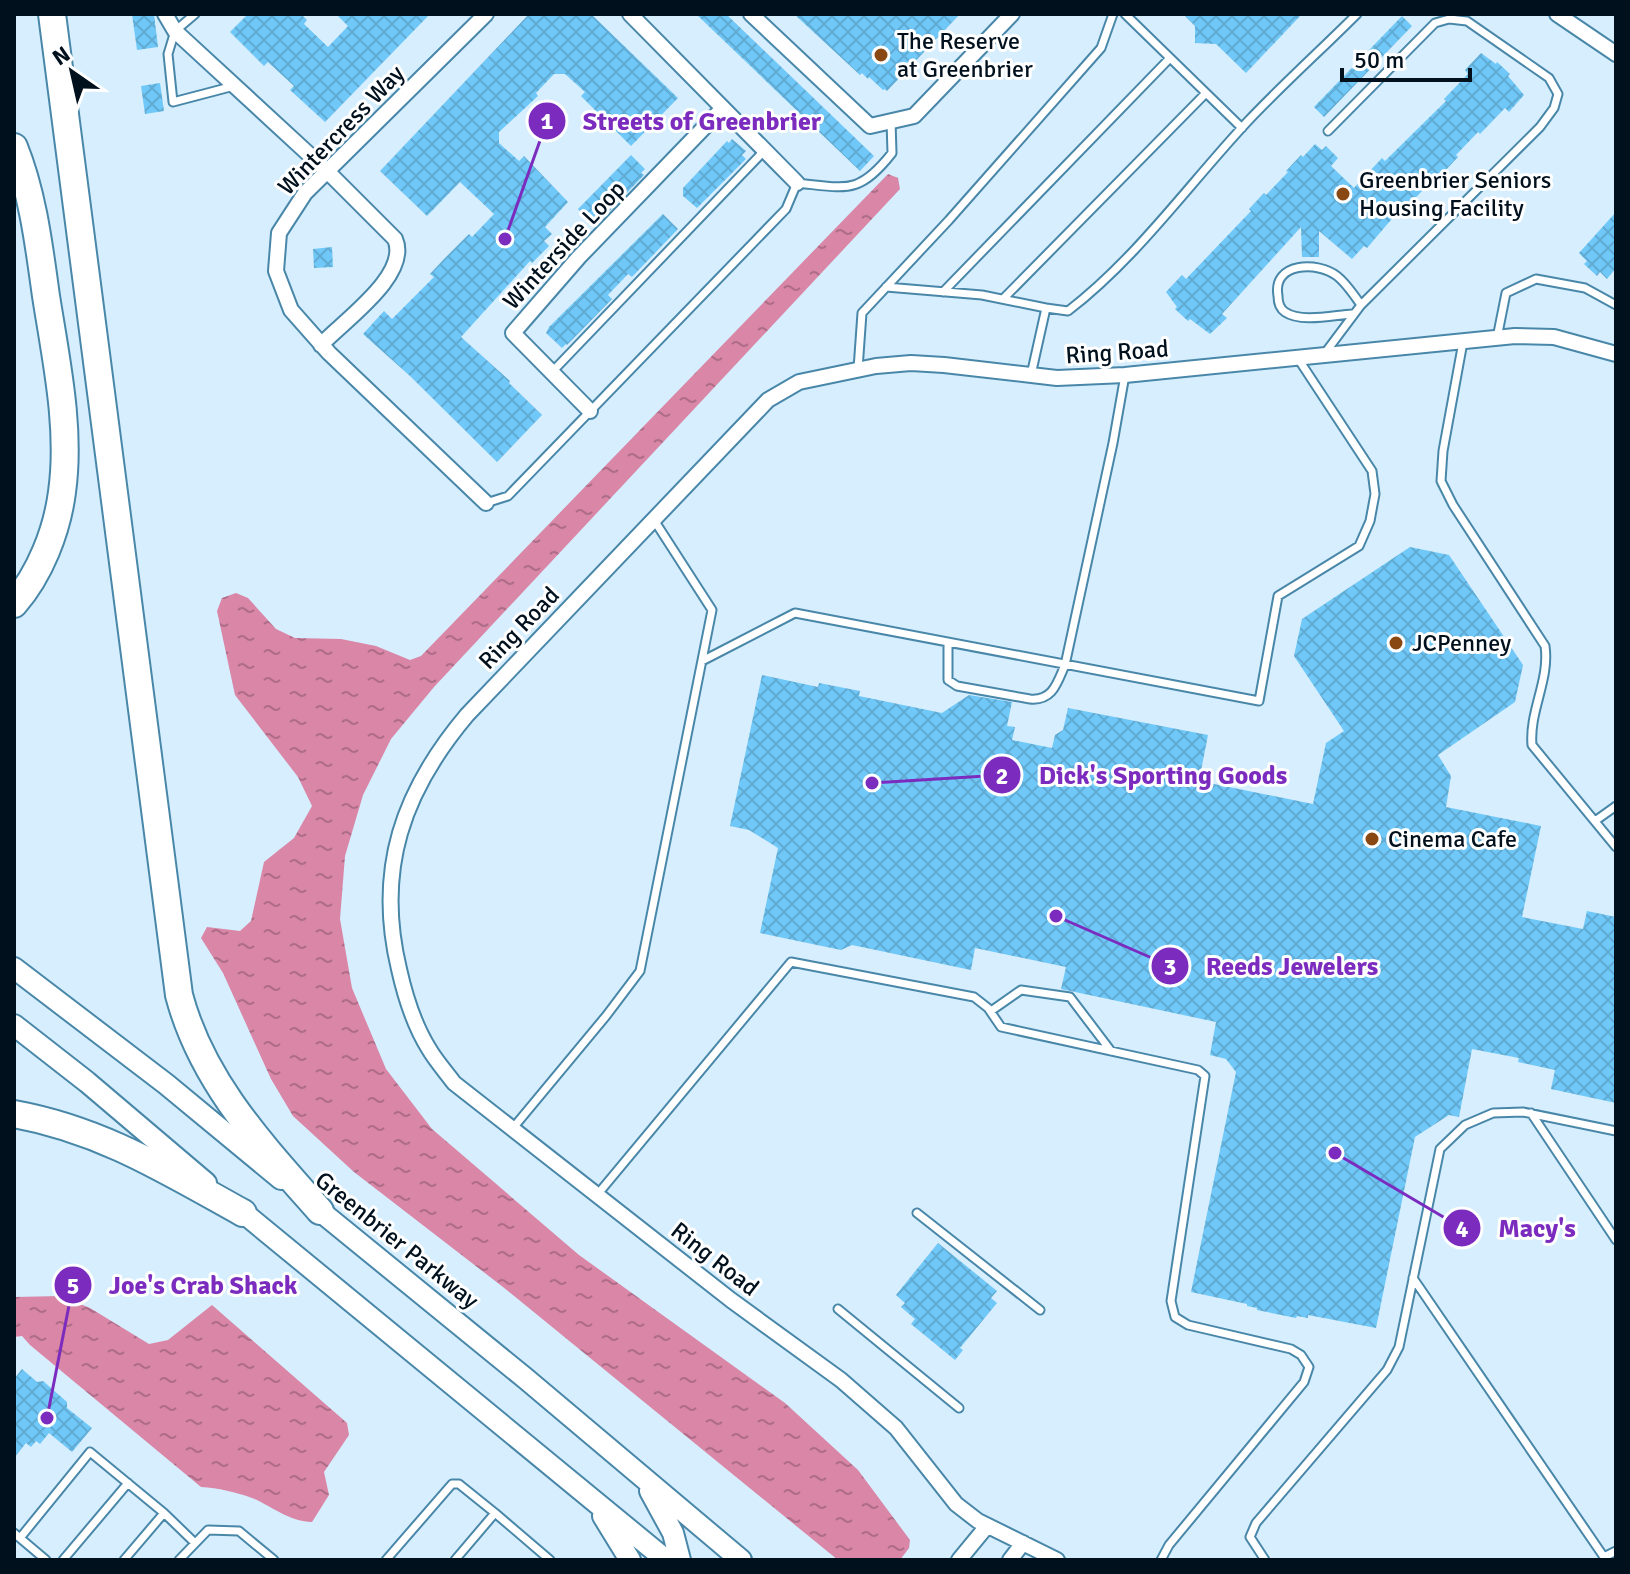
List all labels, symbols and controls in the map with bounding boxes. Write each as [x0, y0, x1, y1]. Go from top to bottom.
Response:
place label: The Reserve at Greenbrier [897, 26, 1033, 84]
north arrow [32, 32, 112, 112]
scale bar [1342, 32, 1470, 82]
text: N [47, 40, 75, 71]
text: 50 m [1354, 45, 1404, 75]
marker: The Reserve at Greenbrier [872, 46, 890, 64]
street label: Wintercress Way [271, 59, 411, 201]
callout: Streets of Greenbrier [527, 96, 838, 146]
text: 1 [541, 106, 554, 136]
text: Streets of Greenbrier [583, 106, 822, 138]
place label: Greenbrier Seniors Housing Facility [1359, 165, 1551, 223]
street label: Winterside Loop [497, 174, 631, 316]
marker: Greenbrier Seniors Housing Facility [1334, 185, 1352, 203]
street label: Ring Road [1064, 333, 1170, 371]
street label: Ring Road [472, 580, 566, 676]
place label: JCPenney [1412, 628, 1511, 658]
marker: JCPenney [1387, 634, 1405, 652]
callout: Dick's Sporting Goods [982, 750, 1303, 800]
text: Dick's Sporting Goods [1039, 760, 1287, 792]
text: 2 [996, 761, 1008, 791]
place label: Cinema Cafe [1388, 824, 1517, 854]
marker: Cinema Cafe [1363, 830, 1381, 848]
callout: Reeds Jewelers [1150, 941, 1395, 991]
text: Reeds Jewelers [1206, 951, 1378, 983]
text: 3 [1164, 952, 1176, 982]
street label: Greenbrier Parkway [309, 1165, 485, 1315]
callout: Macy's [1442, 1203, 1592, 1253]
text: Macy's [1498, 1213, 1576, 1245]
text: 4 [1456, 1214, 1469, 1244]
street label: Ring Road [665, 1215, 765, 1303]
callout: Joe's Crab Shack [53, 1260, 313, 1310]
text: Joe's Crab Shack [109, 1270, 298, 1302]
text: 5 [67, 1271, 79, 1301]

